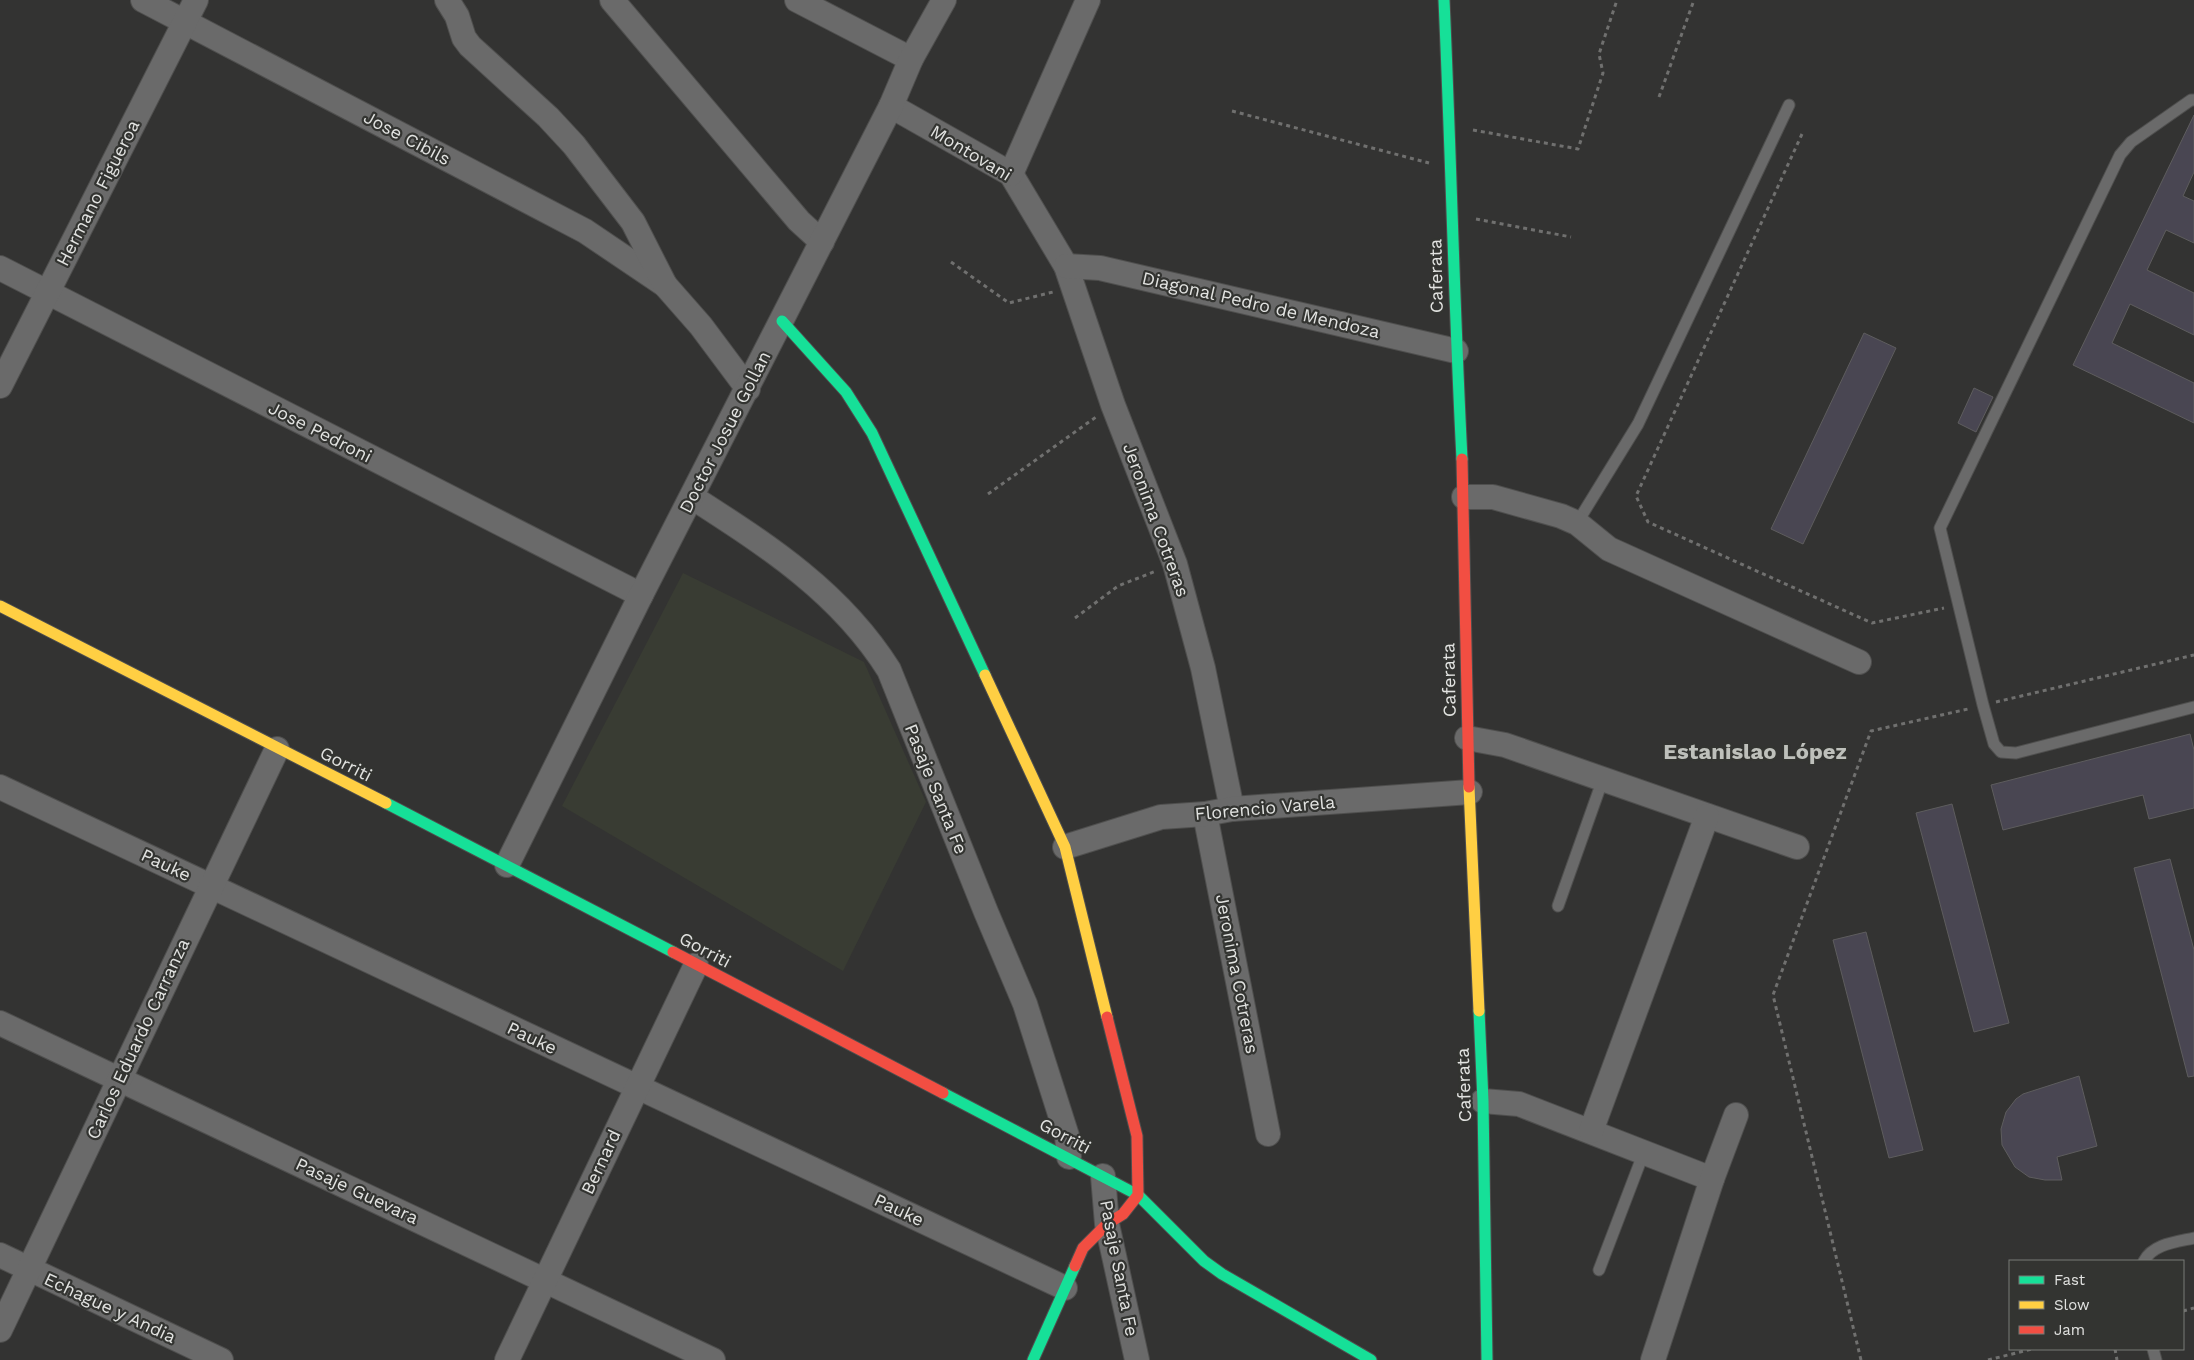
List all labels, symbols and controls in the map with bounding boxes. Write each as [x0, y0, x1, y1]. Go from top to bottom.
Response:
street label: Jose Cibils [360, 106, 454, 169]
street label: Hermano Figueroa [52, 116, 143, 269]
street label: Montovani [927, 120, 1016, 185]
street label: Caferata [1424, 239, 1447, 313]
street label: Diagonal Pedro de Mendoza [1140, 267, 1382, 342]
street label: Doctor Josue Gollan [675, 347, 775, 516]
street label: Jose Pedroni [265, 397, 375, 467]
street label: Jeronima Cotreras [1119, 440, 1194, 600]
street label: Caferata [1437, 643, 1460, 717]
street label: Pasaje Santa Fe [901, 721, 972, 857]
district label: Estanislao López [1663, 739, 1847, 764]
street label: Gorriti [317, 742, 376, 786]
street label: Florencio Varela [1194, 791, 1336, 824]
street label: Pauke [138, 844, 194, 885]
street label: Jeronima Cotreras [1212, 892, 1263, 1055]
street label: Gorriti [676, 927, 735, 972]
street label: Carlos Eduardo Carranza [82, 935, 193, 1142]
street label: Pauke [504, 1017, 560, 1058]
street label: Caferata [1452, 1048, 1475, 1123]
street label: Gorriti [1036, 1113, 1095, 1158]
street label: Bernard [576, 1126, 625, 1198]
street label: Pasaje Guevara [292, 1153, 422, 1228]
street label: Pauke [871, 1189, 927, 1230]
street label: Pasaje Santa Fe [1096, 1198, 1143, 1338]
legend [2009, 1260, 2184, 1350]
street label: Echague y Andia [41, 1268, 179, 1347]
text: Fast [2054, 1271, 2086, 1289]
text: Slow [2054, 1296, 2090, 1314]
text: Jam [2054, 1321, 2085, 1339]

